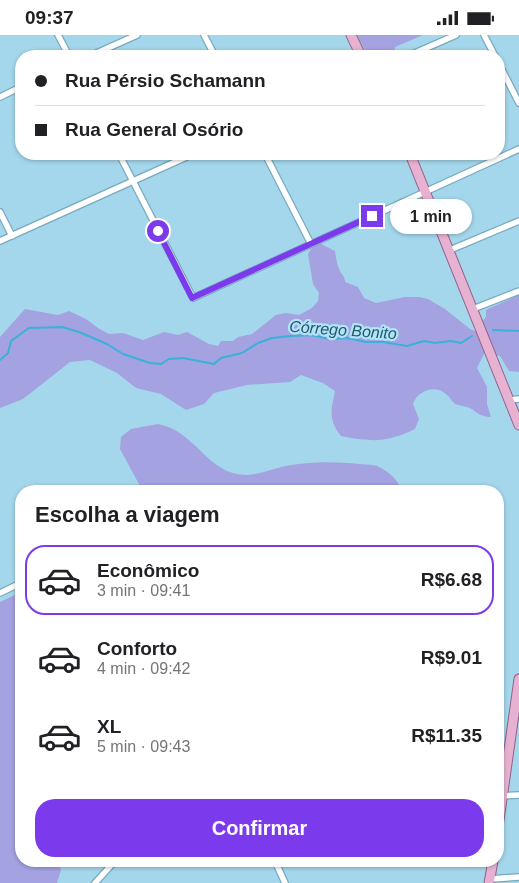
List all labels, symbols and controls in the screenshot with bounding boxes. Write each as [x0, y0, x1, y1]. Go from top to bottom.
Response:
text: 09:37 [25, 7, 74, 28]
text: Rua Pérsio Schamann [65, 70, 266, 91]
text: Rua General Osório [65, 119, 243, 140]
callout: 1 min [390, 199, 472, 233]
route end [361, 205, 383, 227]
text: 1 min [410, 208, 452, 225]
route start [147, 220, 169, 242]
water label: Córrego Bonito [289, 318, 397, 342]
text: Escolha a viagem [35, 502, 220, 527]
icon: car [37, 558, 82, 603]
text: Econômico [97, 560, 199, 581]
text: R$6.68 [421, 569, 482, 590]
text: 3 min · 09:41 [97, 582, 190, 599]
icon: car [37, 636, 82, 681]
text: Conforto [97, 638, 177, 659]
text: R$9.01 [421, 647, 482, 668]
text: 4 min · 09:42 [97, 660, 190, 677]
icon: car [37, 714, 82, 759]
text: XL [97, 716, 121, 737]
text: R$11.35 [411, 725, 482, 746]
text: 5 min · 09:43 [97, 738, 190, 755]
button: Confirmar [35, 799, 484, 857]

